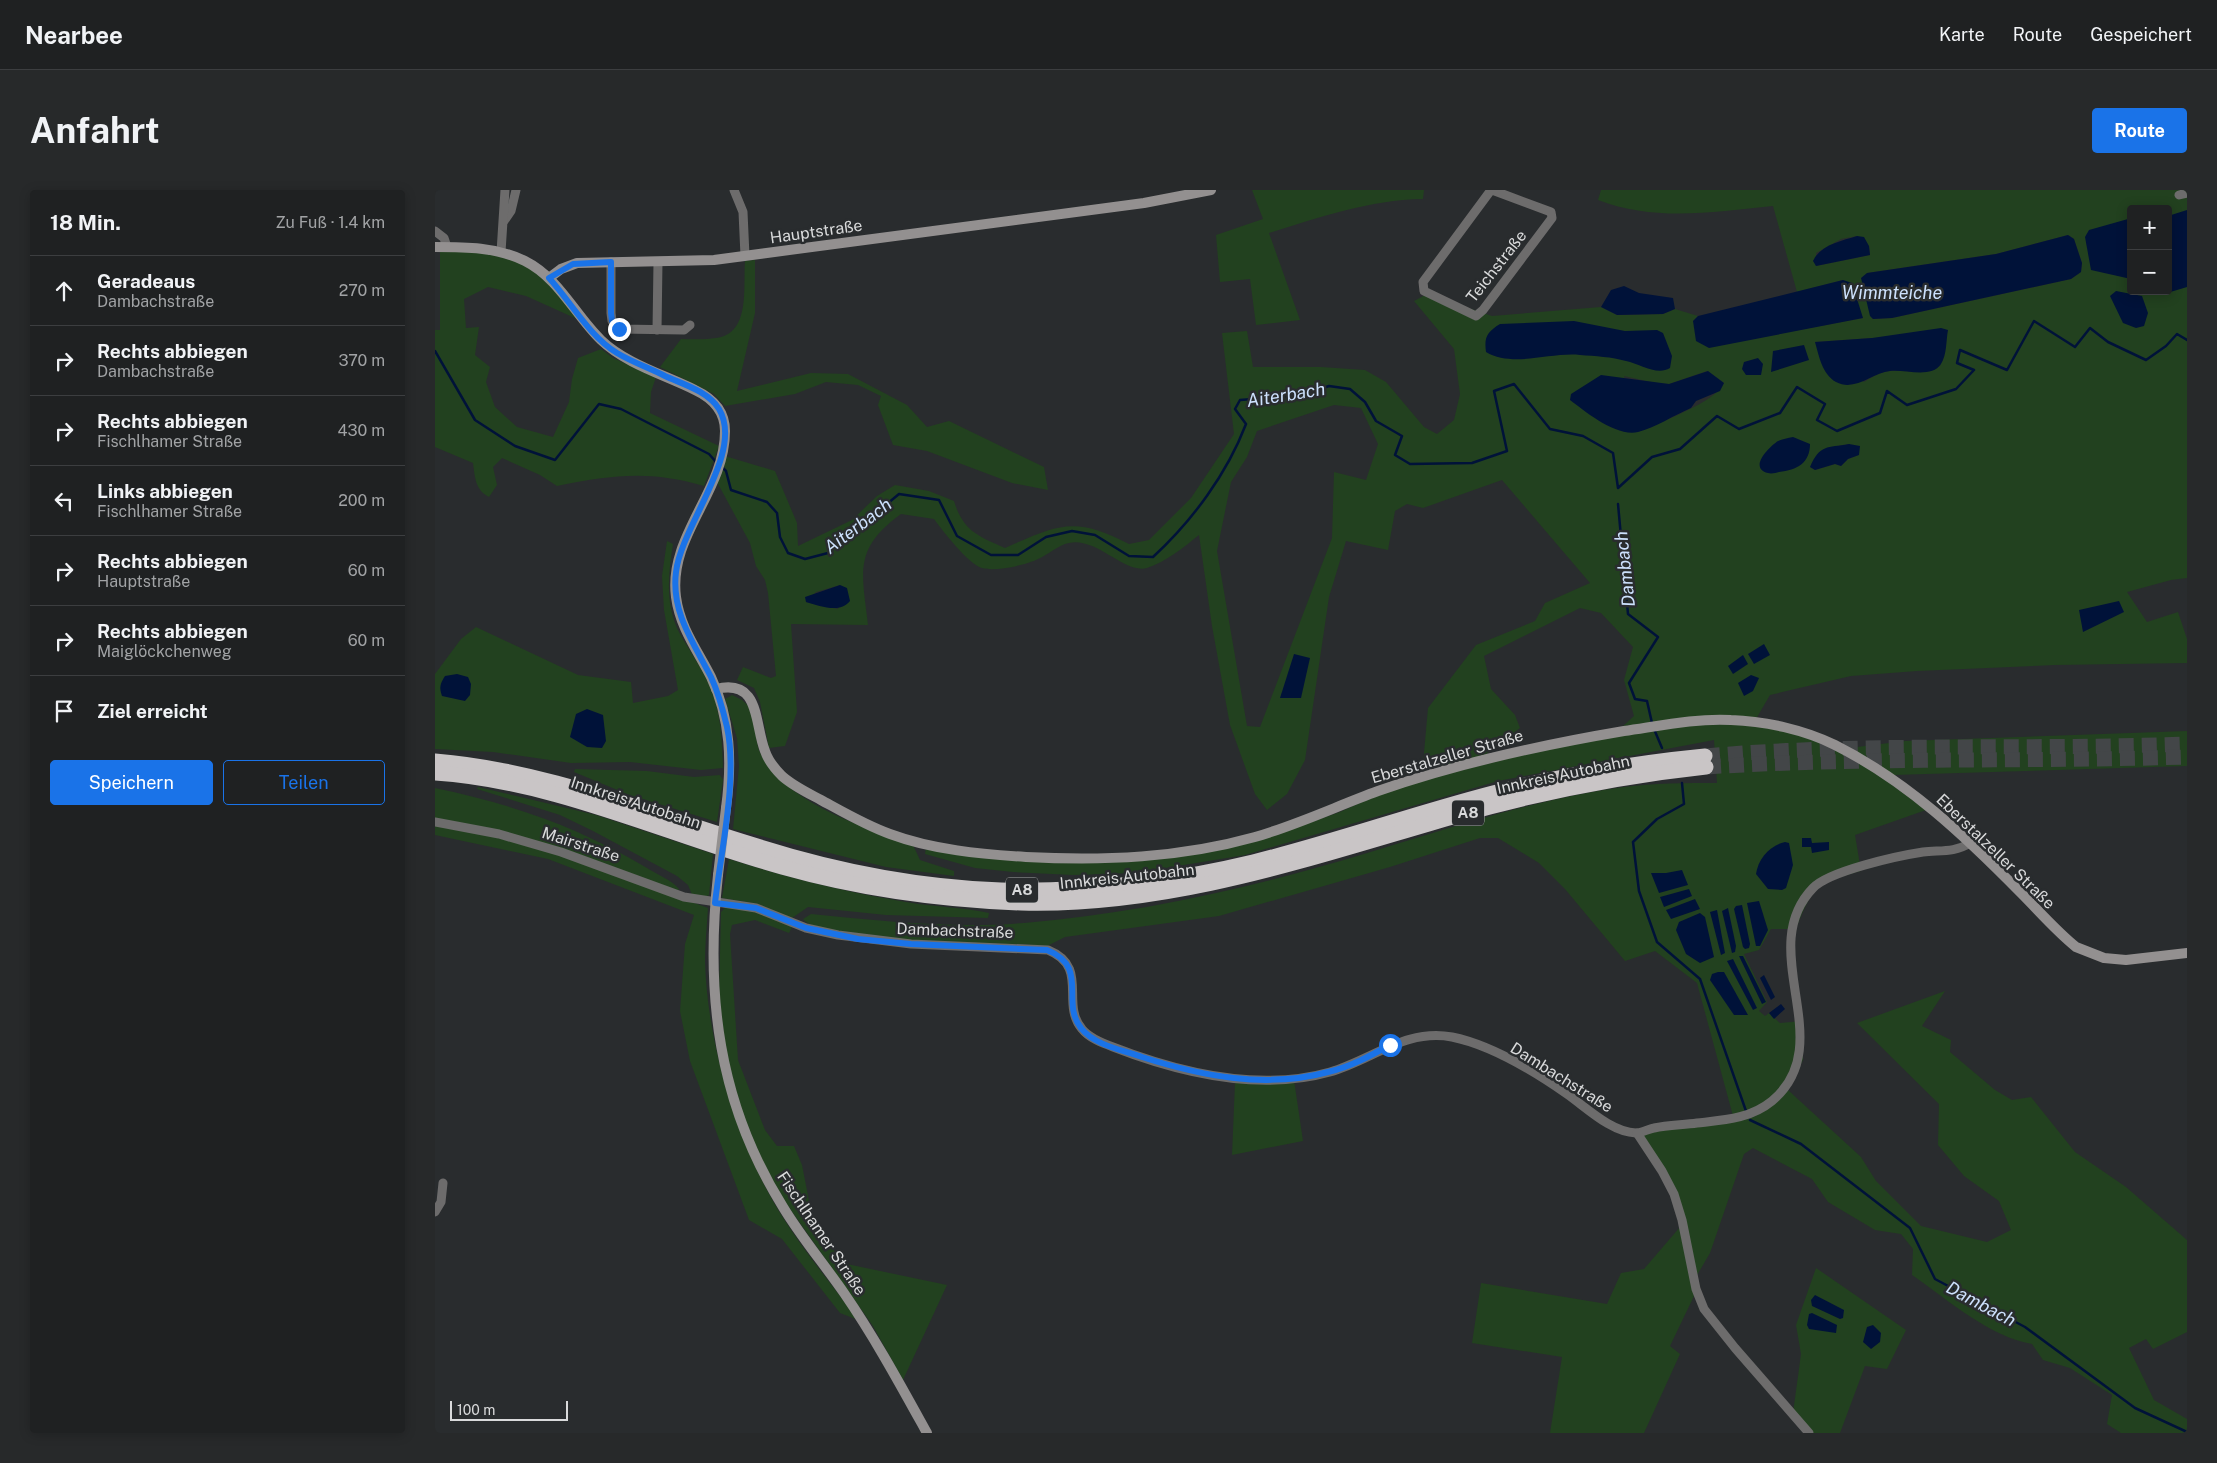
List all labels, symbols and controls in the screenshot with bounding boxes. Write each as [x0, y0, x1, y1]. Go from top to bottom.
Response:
text: Nearbee [25, 21, 123, 49]
text: Karte [1939, 24, 1985, 45]
text: Route [2013, 24, 2062, 45]
text: Gespeichert [2090, 24, 2192, 45]
button: Route [2092, 108, 2187, 153]
text: Anfahrt [30, 110, 160, 151]
map controls [2127, 205, 2172, 295]
button: + [2127, 205, 2172, 250]
text: 18 Min. [50, 210, 121, 235]
text: Zu Fuß · 1.4 km [275, 213, 385, 232]
street label: Hauptstraße [769, 216, 864, 247]
street label: Teichstraße [1462, 226, 1531, 306]
button: − [2127, 250, 2172, 295]
text: Geradeaus [97, 270, 195, 292]
icon: ahead [50, 277, 78, 305]
text: 270 m [339, 281, 385, 300]
water label: Wimmteiche [1842, 282, 1942, 303]
text: Dambachstraße [97, 292, 214, 311]
route end [608, 318, 631, 341]
text: Rechts abbiegen [97, 340, 248, 362]
icon: right [50, 347, 78, 375]
text: 370 m [338, 351, 385, 370]
text: Dambachstraße [97, 362, 214, 381]
water label: Aiterbach [1245, 378, 1327, 411]
text: Rechts abbiegen [97, 410, 248, 432]
icon: right [50, 417, 78, 445]
text: 430 m [337, 421, 385, 440]
text: Fischlhamer Straße [97, 432, 242, 451]
text: Links abbiegen [97, 480, 233, 502]
icon: left [50, 487, 78, 515]
text: 200 m [338, 491, 385, 510]
water label: Aiterbach [820, 493, 896, 558]
text: Fischlhamer Straße [97, 502, 242, 521]
water label: Dambach [1610, 530, 1639, 608]
text: Rechts abbiegen [97, 550, 248, 572]
icon: right [50, 557, 78, 585]
text: 60 m [348, 561, 385, 580]
text: Hauptstraße [97, 572, 190, 591]
text: Rechts abbiegen [97, 620, 248, 642]
icon: right [50, 627, 78, 655]
text: 60 m [348, 631, 385, 650]
text: Maiglöckchenweg [97, 642, 232, 661]
icon: arrive [50, 697, 78, 725]
text: Ziel erreicht [97, 700, 208, 722]
street label: Eberstalzeller Straße [1369, 726, 1525, 787]
street label: Innkreis Autobahn [1495, 751, 1631, 798]
button: Speichern [50, 760, 213, 805]
button: Teilen [223, 760, 385, 805]
street label: Innkreis Autobahn [569, 773, 703, 832]
street label: Eberstalzeller Straße [1932, 790, 2059, 913]
road number: A8 [1452, 800, 1484, 826]
street label: Mairstraße [540, 823, 622, 866]
street label: Innkreis Autobahn [1059, 860, 1195, 893]
road number: A8 [1006, 878, 1038, 902]
street label: Dambachstraße [896, 919, 1014, 942]
route start [1379, 1034, 1402, 1057]
street label: Dambachstraße [1507, 1038, 1616, 1117]
street label: Fischlhamer Straße [773, 1168, 870, 1299]
water label: Dambach [1943, 1276, 2020, 1331]
scale bar [450, 1398, 567, 1421]
text: 100 m [457, 1402, 495, 1418]

